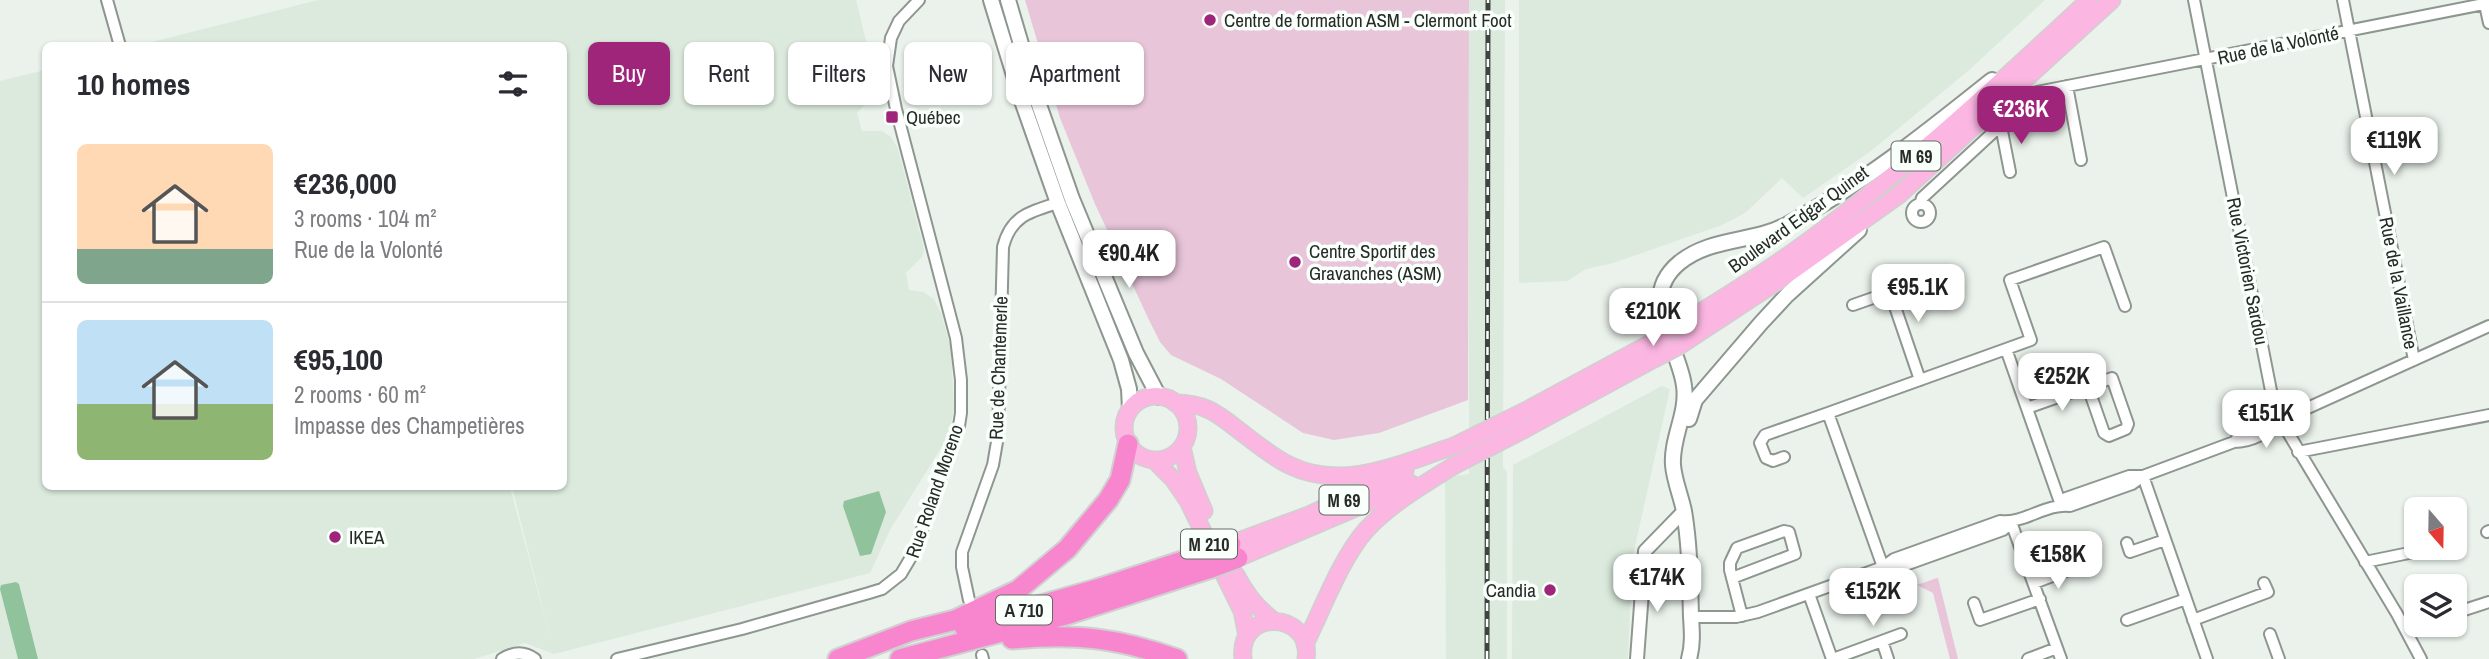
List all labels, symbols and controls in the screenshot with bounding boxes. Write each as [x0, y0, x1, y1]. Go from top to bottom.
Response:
place label: Centre de formation ASM - Clermont Foot [1224, 7, 1512, 33]
marker: Centre de formation ASM - Clermont Foot [1202, 12, 1218, 28]
street label: Rue de la Volonté [2215, 19, 2341, 71]
chip: Buy [588, 42, 670, 105]
chip: Rent [684, 42, 774, 105]
chip: Filters [788, 42, 890, 105]
chip: New [904, 42, 992, 105]
chip: Apartment [1006, 42, 1144, 105]
text: 10 homes [77, 64, 191, 104]
icon: filters [494, 65, 532, 103]
pin: €236K [1972, 86, 2070, 146]
text: €236K [1993, 93, 2049, 124]
place label: Québec [906, 104, 961, 130]
marker: Québec [884, 109, 900, 125]
pin: €119K [2345, 118, 2443, 177]
text: €119K [2367, 124, 2421, 155]
road number: M 69 [1892, 141, 1940, 170]
street label: Boulevard Edgar Quinet [1723, 159, 1874, 279]
text: €236,000 [294, 163, 397, 203]
icon: home [133, 172, 217, 256]
street label: Rue Victorien Sardou [2221, 195, 2275, 347]
text: 3 rooms · 104 m² [294, 203, 437, 234]
street label: Rue de la Vaillance [2373, 215, 2425, 351]
pin: €90.4K [1072, 230, 1186, 290]
text: Rue de la Volonté [294, 234, 443, 265]
text: €90.4K [1099, 237, 1159, 268]
place label: Centre Sportif des Gravanches (ASM) [1309, 238, 1441, 286]
marker: Centre Sportif des Gravanches (ASM) [1287, 254, 1303, 270]
pin: €95.1K [1861, 264, 1975, 324]
text: €95.1K [1888, 271, 1948, 302]
pin: €210K [1604, 288, 1702, 348]
text: €210K [1625, 295, 1681, 326]
street label: Rue de Chantemerle [982, 296, 1014, 440]
text: €95,100 [294, 339, 383, 379]
icon: home [133, 348, 217, 432]
pin: €252K [2013, 354, 2111, 413]
text: €252K [2034, 360, 2090, 391]
text: 2 rooms · 60 m² [294, 379, 426, 410]
pin: €151K [2217, 391, 2315, 450]
text: €151K [2238, 397, 2294, 428]
text: Impasse des Champetières [294, 410, 525, 441]
street label: Rue Roland Moreno [899, 421, 969, 561]
road number: M 69 [1320, 486, 1368, 514]
north arrow [2404, 497, 2468, 560]
map controls [2404, 497, 2467, 637]
place label: IKEA [349, 524, 385, 550]
marker: IKEA [327, 529, 343, 545]
road number: M 210 [1181, 530, 1237, 558]
pin: €158K [2009, 532, 2107, 591]
text: €158K [2030, 538, 2086, 569]
pin: €174K [1608, 554, 1706, 614]
text: €174K [1629, 561, 1685, 592]
pin: €152K [1824, 568, 1922, 628]
button: layers [2404, 574, 2467, 637]
text: €152K [1845, 575, 1901, 606]
place label: Candia [1486, 577, 1536, 603]
marker: Candia [1542, 582, 1558, 598]
road number: A 710 [996, 596, 1052, 624]

